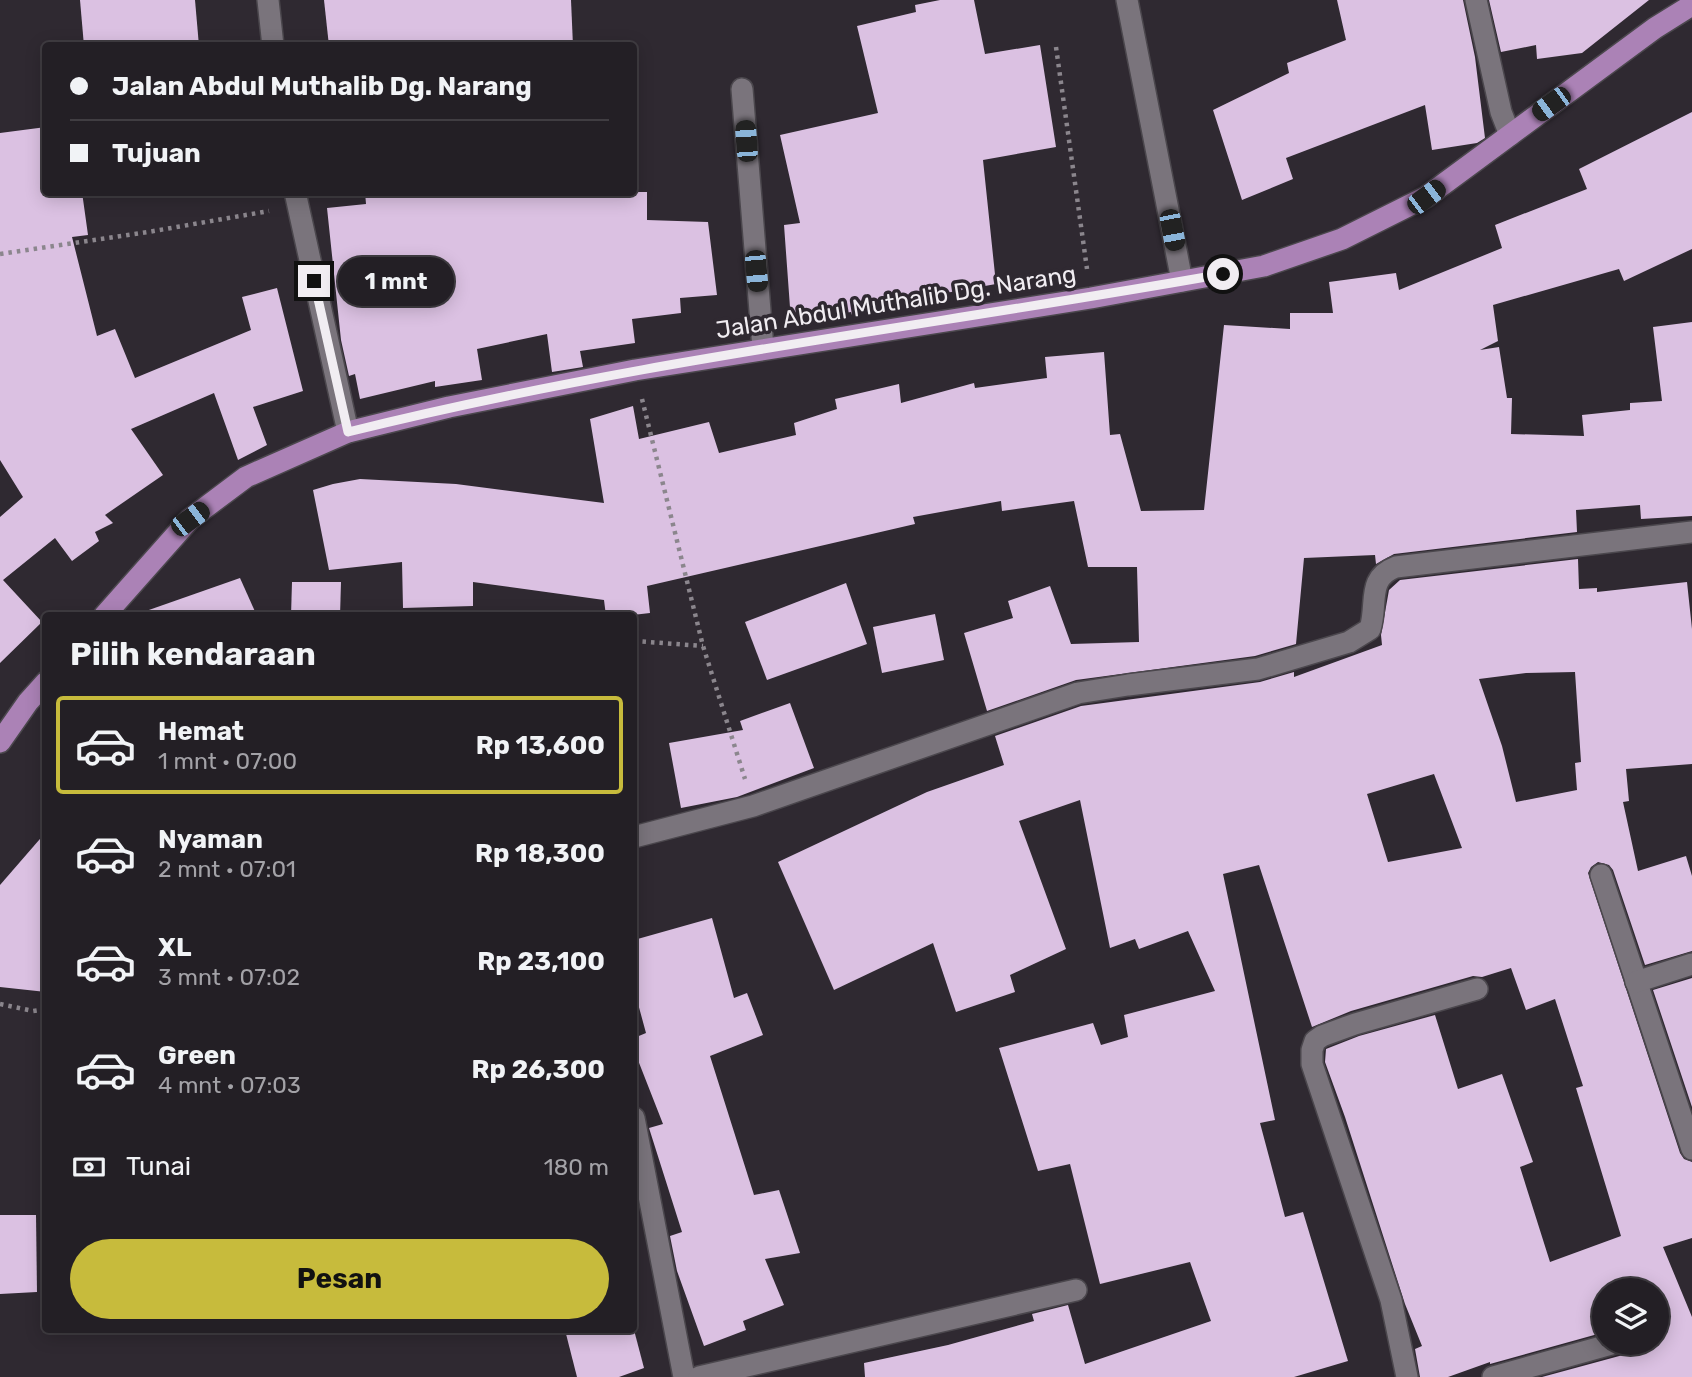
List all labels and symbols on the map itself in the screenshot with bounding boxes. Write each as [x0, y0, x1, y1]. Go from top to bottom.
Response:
car [1528, 83, 1575, 125]
car [735, 119, 758, 163]
car [1403, 176, 1450, 218]
car [1158, 207, 1187, 253]
car [744, 249, 769, 293]
callout: 1 mnt [338, 256, 454, 306]
route start [1207, 258, 1239, 290]
street label: Jalan Abdul Muthalib Dg. Narang [714, 260, 1078, 344]
route end [298, 265, 330, 297]
car [167, 498, 214, 540]

